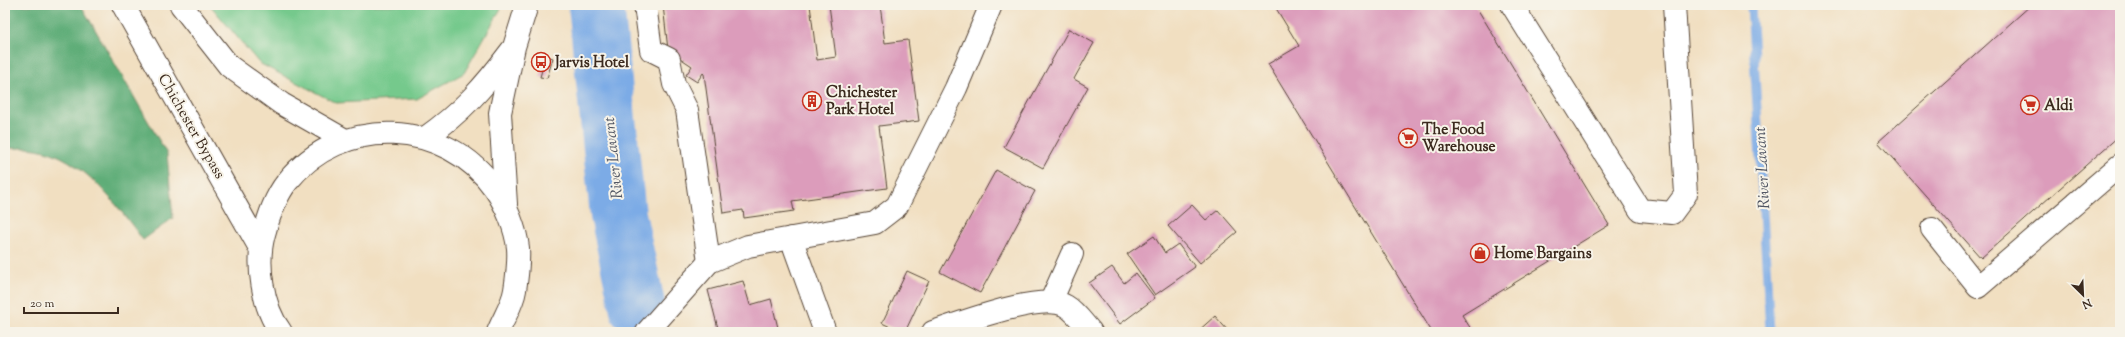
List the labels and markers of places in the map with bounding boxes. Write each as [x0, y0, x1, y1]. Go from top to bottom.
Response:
bus stop icon: Jarvis Hotel [530, 51, 552, 73]
place label: Jarvis Hotel [554, 53, 630, 74]
place label: Chichester Park Hotel [826, 83, 897, 121]
building icon: Chichester Park Hotel [801, 90, 823, 112]
supermarket icon: Aldi [2019, 94, 2041, 116]
place label: Aldi [2044, 96, 2074, 117]
place label: The Food Warehouse [1422, 120, 1495, 158]
supermarket icon: The Food Warehouse [1397, 127, 1419, 149]
shop icon: Home Bargains [1469, 242, 1491, 264]
place label: Home Bargains [1494, 244, 1592, 265]

